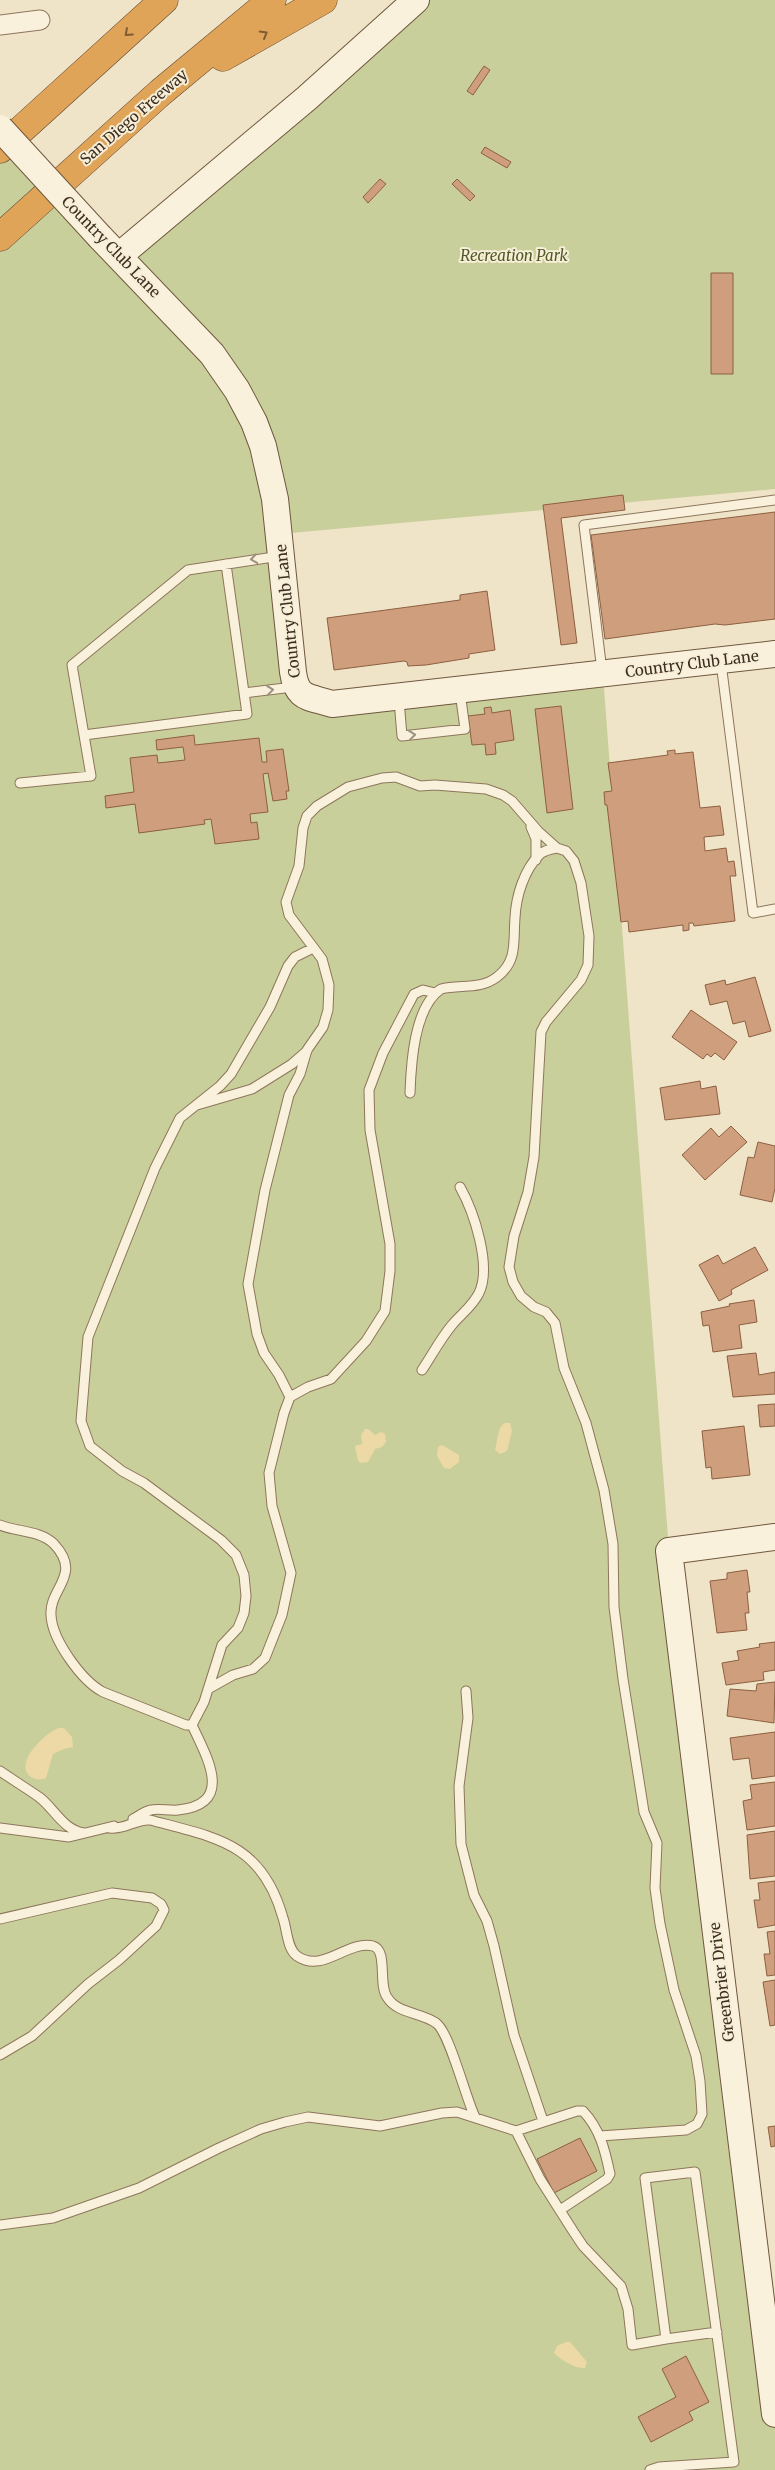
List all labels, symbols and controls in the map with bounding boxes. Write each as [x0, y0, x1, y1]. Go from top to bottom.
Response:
one-way arrow [124, 27, 133, 36]
one-way arrow [259, 30, 268, 40]
street label: San Diego Freeway [76, 65, 192, 168]
street label: Country Club Lane [58, 192, 165, 302]
park label: Recreation Park [460, 246, 568, 265]
street label: Country Club Lane [271, 543, 304, 679]
one-way arrow [250, 554, 259, 564]
street label: Country Club Lane [624, 646, 760, 681]
one-way arrow [266, 685, 274, 696]
one-way arrow [408, 730, 416, 741]
street label: Greenbrier Drive [705, 1921, 738, 2043]

